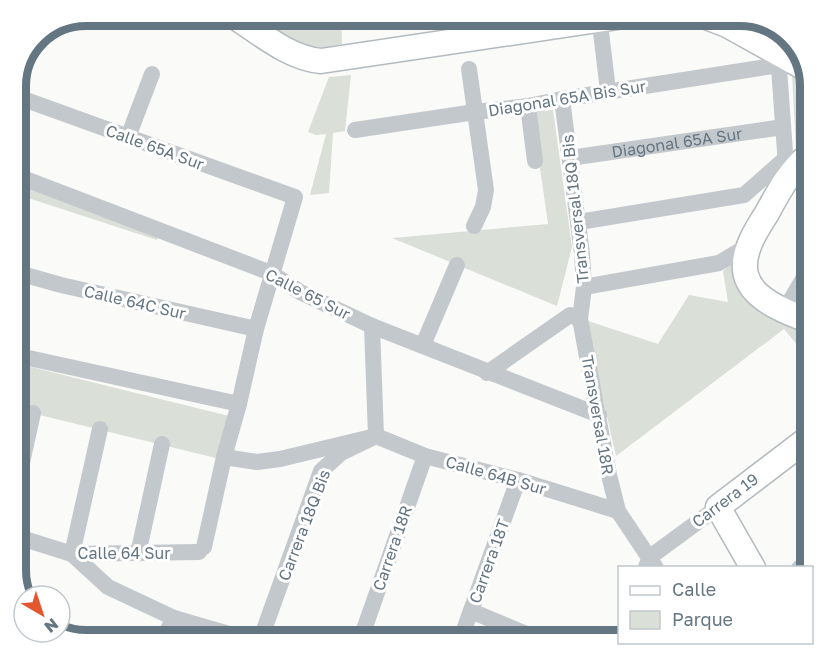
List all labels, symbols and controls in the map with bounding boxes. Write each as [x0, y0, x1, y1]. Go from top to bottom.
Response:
street label: Diagonal 65A Bis Sur [487, 76, 647, 120]
street label: Calle 65A Sur [103, 120, 207, 174]
street label: Diagonal 65A Sur [610, 123, 744, 162]
street label: Transversal 18Q Bis [557, 134, 593, 284]
street label: Calle 65 Sur [262, 264, 354, 324]
street label: Calle 64C Sur [82, 281, 188, 323]
street label: Transversal 18R [578, 354, 618, 476]
street label: Calle 64B Sur [443, 451, 549, 499]
street label: Carrera 18Q Bis [274, 467, 334, 583]
street label: Carrera 19 [688, 469, 762, 531]
street label: Carrera 18R [368, 503, 416, 593]
street label: Carrera 18T [465, 516, 513, 606]
street label: Calle 64 Sur [78, 543, 170, 563]
legend [618, 566, 813, 644]
text: Calle [672, 578, 716, 600]
north arrow [12, 584, 72, 644]
text: Parque [672, 608, 733, 630]
text: N [40, 614, 62, 637]

